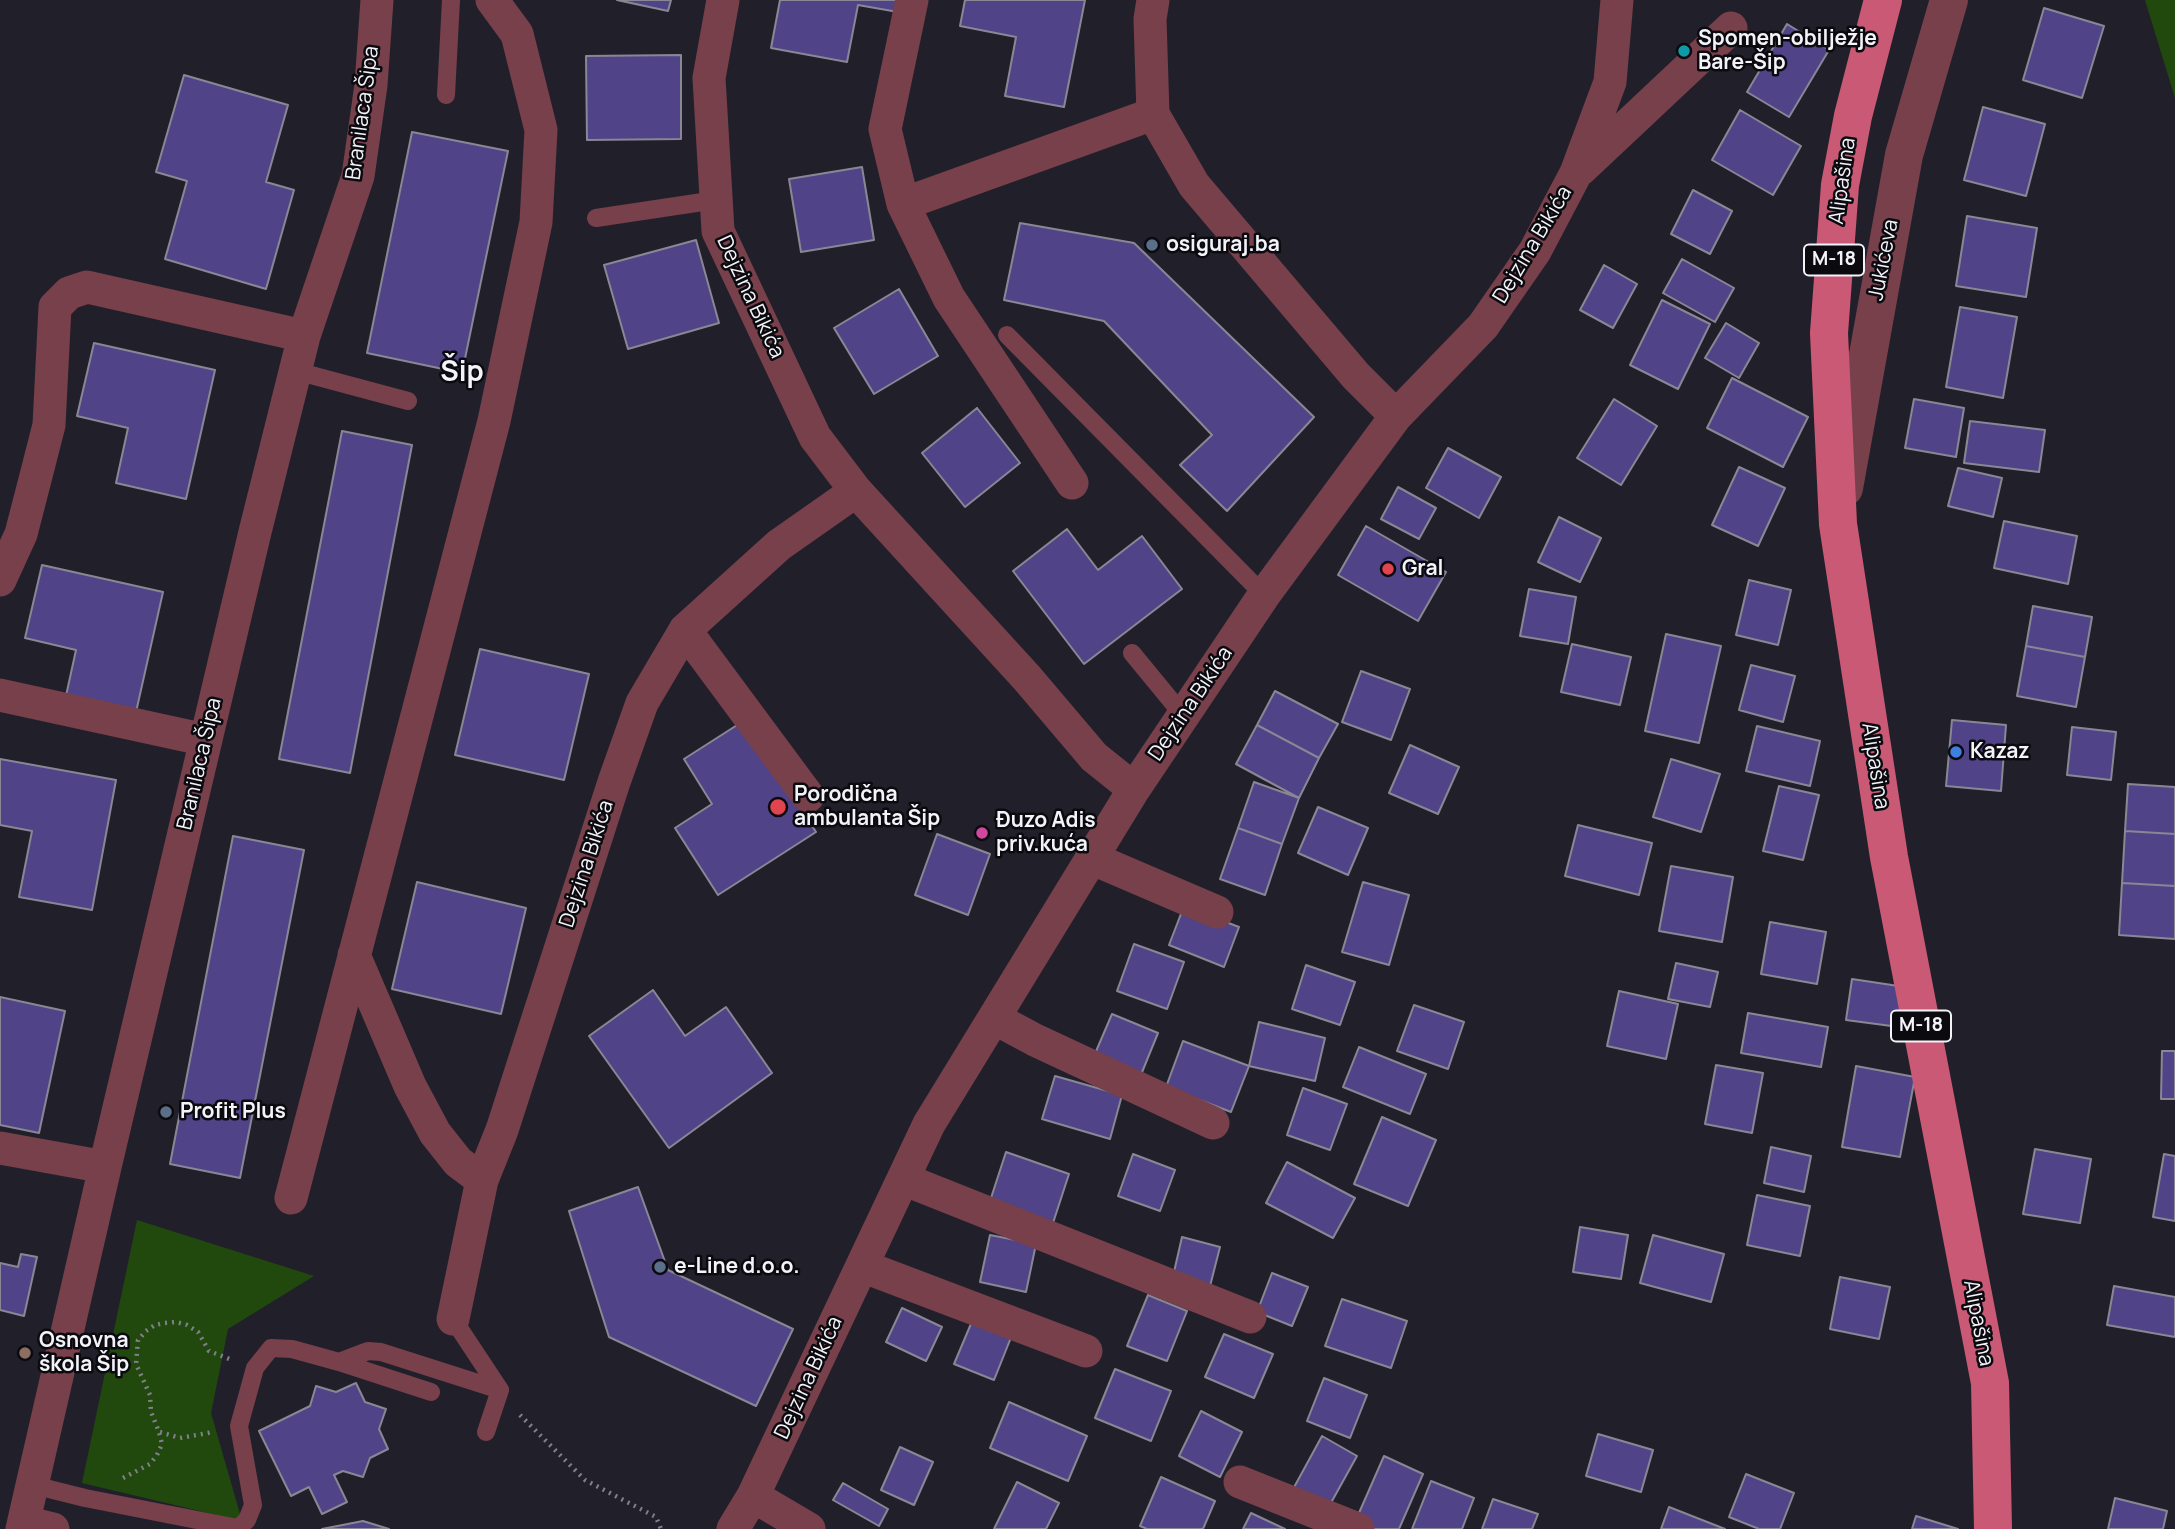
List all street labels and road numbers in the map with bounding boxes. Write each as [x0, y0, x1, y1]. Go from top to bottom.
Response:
street label: Branilaca Šipa [341, 44, 385, 182]
street label: Alipašina [1824, 136, 1862, 226]
street label: Dejzina Bikića [1488, 182, 1578, 308]
street label: Jukićeva [1864, 217, 1904, 303]
street label: Dejzina Bikića [711, 232, 789, 362]
road number: M-18 [1804, 244, 1864, 276]
street label: Dejzina Bikića [1144, 642, 1238, 766]
street label: Branilaca Šipa [173, 695, 227, 833]
street label: Alipašina [1856, 721, 1894, 811]
street label: Dejzina Bikića [555, 797, 619, 931]
road number: M-18 [1891, 1010, 1951, 1042]
street label: Alipašina [1957, 1278, 1999, 1368]
street label: Dejzina Bikića [770, 1313, 848, 1443]

